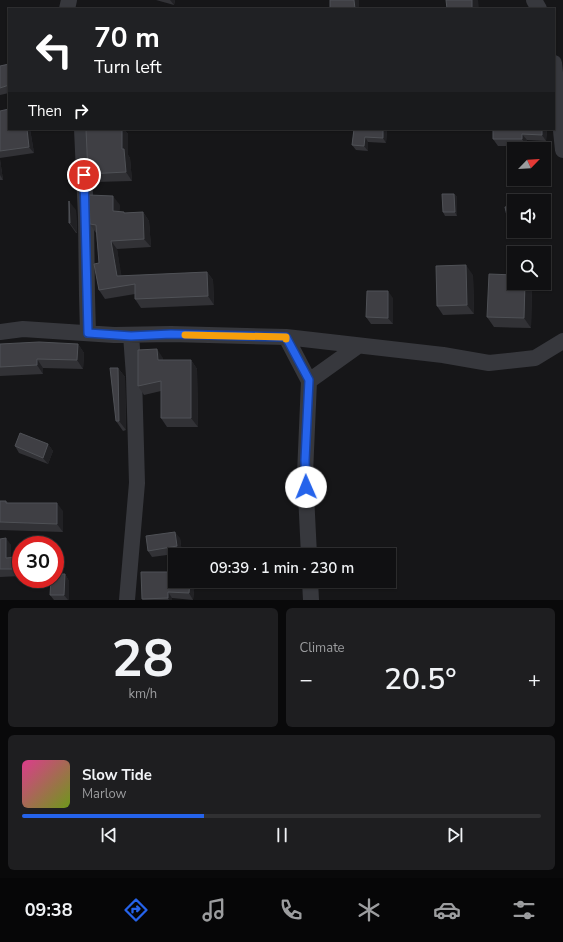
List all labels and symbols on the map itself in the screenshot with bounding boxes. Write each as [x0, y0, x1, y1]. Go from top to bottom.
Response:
north arrow [507, 142, 551, 186]
pin [67, 158, 101, 192]
position arrow [285, 466, 327, 508]
speed limit sign: 30 [12, 536, 64, 588]

